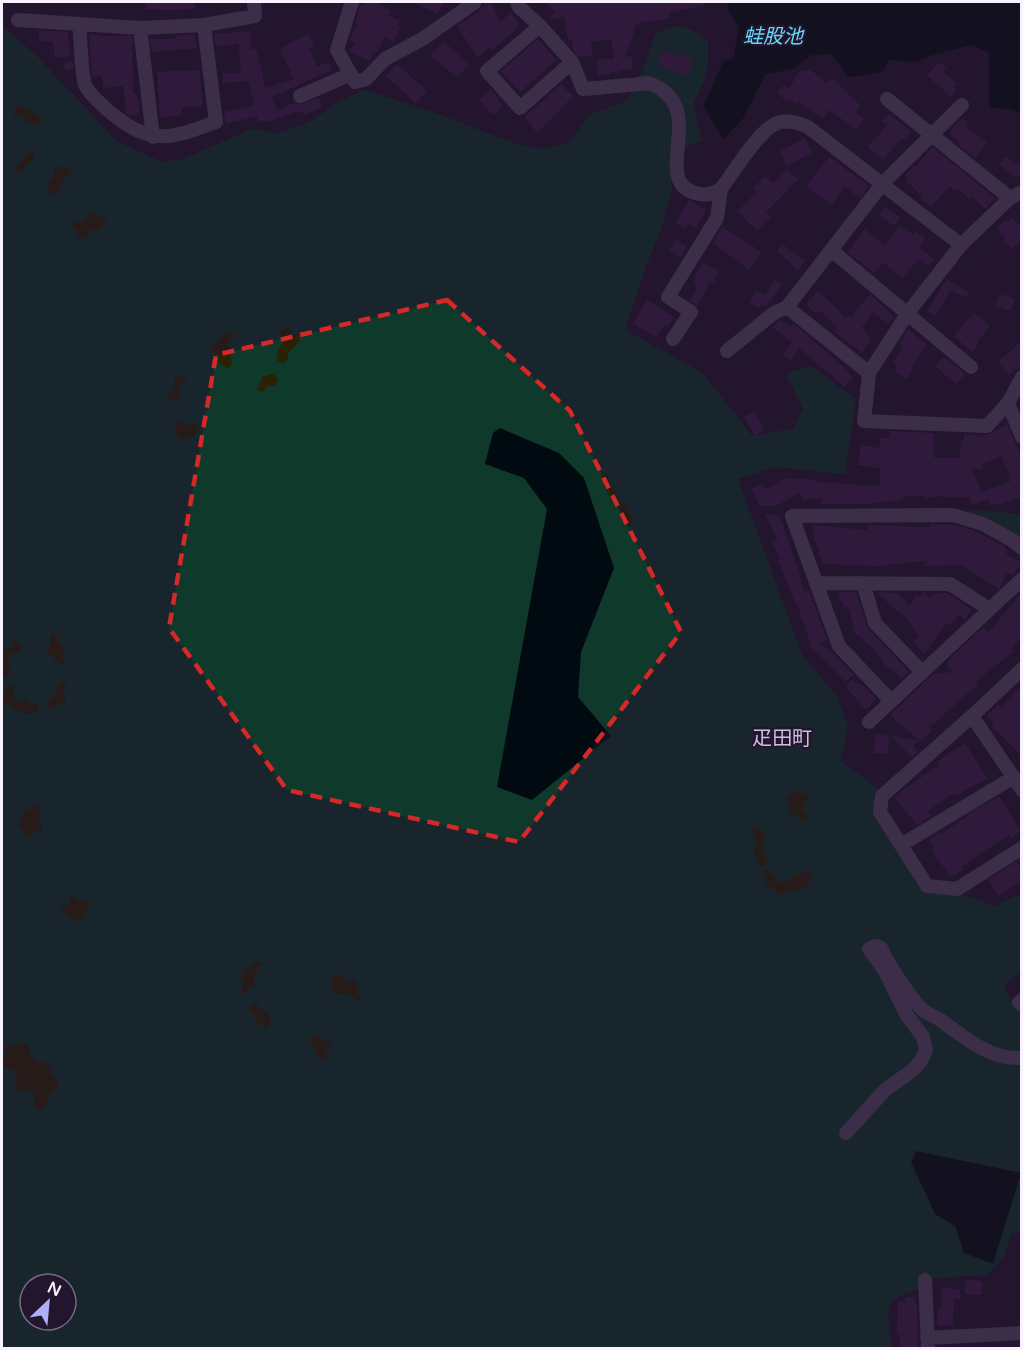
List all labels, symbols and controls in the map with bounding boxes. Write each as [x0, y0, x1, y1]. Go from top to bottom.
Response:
water label: 蛙股池 [743, 25, 805, 49]
district label: 疋田町 [752, 727, 812, 751]
north arrow [18, 1272, 78, 1332]
text: N [44, 1278, 64, 1301]

